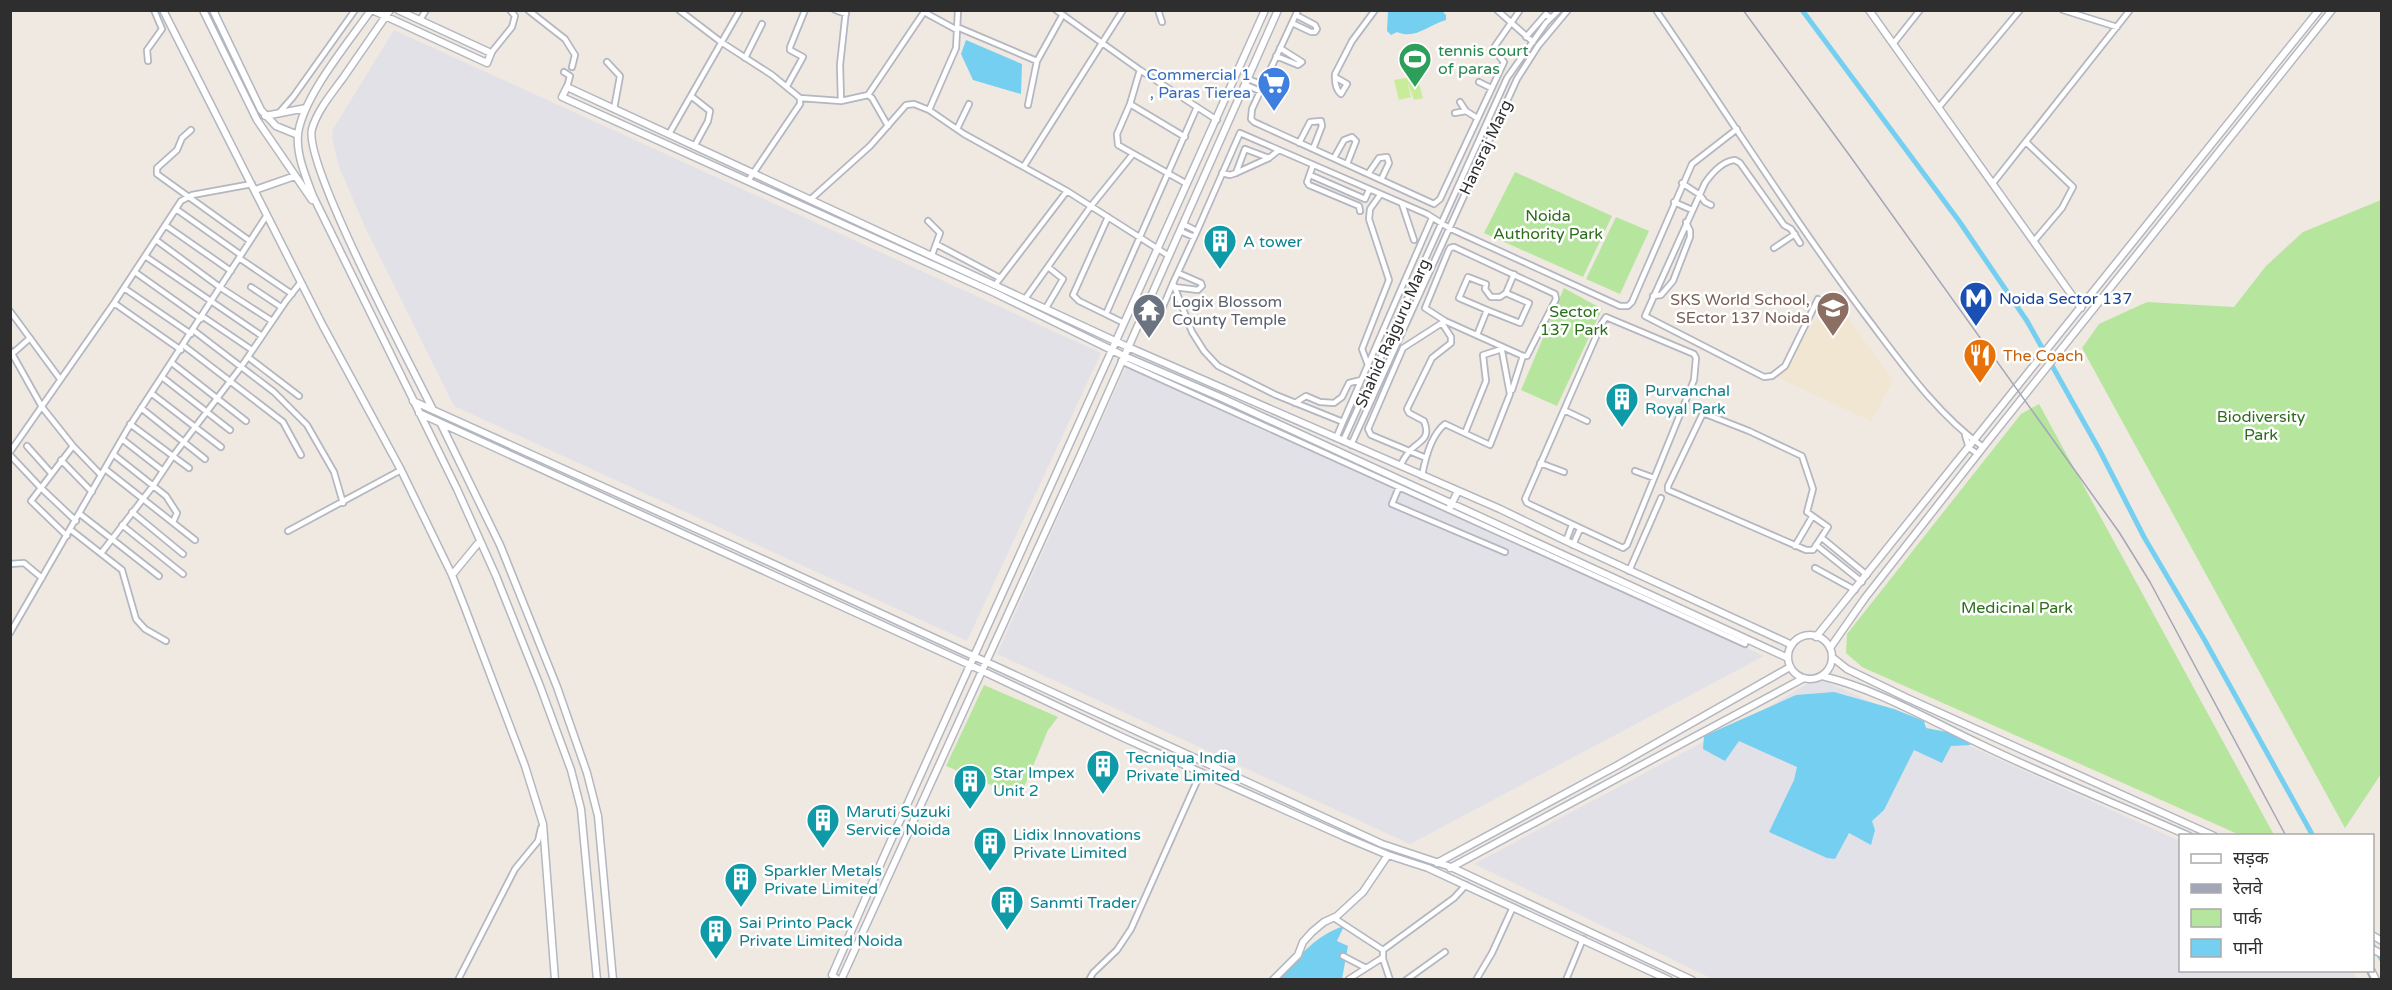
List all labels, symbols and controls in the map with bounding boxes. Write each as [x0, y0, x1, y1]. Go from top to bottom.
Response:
sports icon: tennis court of paras [1397, 41, 1433, 88]
place label: tennis court of paras [1438, 41, 1529, 79]
place label: Commercial 1 , Paras Tierea [1146, 65, 1251, 103]
supermarket icon: Commercial 1 , Paras Tierea [1256, 65, 1292, 112]
street label: Hansraj Marg [1455, 97, 1517, 198]
park label: Noida Authority Park [1493, 206, 1603, 244]
building icon: A tower [1202, 223, 1238, 270]
place label: A tower [1243, 232, 1303, 252]
street label: Shahid Rajguru Marg [1351, 256, 1435, 411]
metro station icon: Noida Sector 137 [1958, 280, 1994, 327]
place label: Noida Sector 137 [1999, 289, 2132, 309]
place label: SKS World School, SEctor 137 Noida [1670, 290, 1810, 328]
school or university icon: SKS World School, SEctor 137 Noida [1815, 290, 1851, 337]
temple icon: Logix Blossom County Temple [1131, 292, 1167, 339]
place label: Logix Blossom County Temple [1172, 292, 1286, 330]
park label: Sector 137 Park [1540, 302, 1609, 340]
restaurant icon: The Coach [1962, 337, 1998, 384]
place label: The Coach [2003, 346, 2083, 366]
building icon: Purvanchal Royal Park [1604, 381, 1640, 428]
place label: Purvanchal Royal Park [1645, 381, 1730, 419]
park label: Biodiversity Park [2217, 407, 2306, 445]
park label: Medicinal Park [1961, 598, 2073, 618]
building icon: Tecniqua India Private Limited [1085, 748, 1121, 795]
place label: Tecniqua India Private Limited [1126, 748, 1240, 786]
building icon: Star Impex Unit 2 [952, 763, 988, 810]
place label: Star Impex Unit 2 [993, 763, 1075, 801]
building icon: Maruti Suzuki Service Noida [805, 802, 841, 849]
place label: Maruti Suzuki Service Noida [846, 802, 951, 840]
building icon: Lidix Innovations Private Limited [972, 825, 1008, 872]
place label: Lidix Innovations Private Limited [1013, 825, 1141, 863]
legend [2179, 834, 2374, 972]
text: सड़क [2233, 847, 2270, 869]
building icon: Sparkler Metals Private Limited [723, 861, 759, 908]
place label: Sparkler Metals Private Limited [764, 861, 882, 899]
text: रेलवे [2232, 877, 2264, 899]
building icon: Sanmti Trader [989, 884, 1025, 931]
place label: Sanmti Trader [1030, 893, 1137, 913]
text: पार्क [2233, 907, 2263, 929]
building icon: Sai Printo Pack Private Limited Noida [698, 913, 734, 960]
place label: Sai Printo Pack Private Limited Noida [739, 913, 903, 951]
text: पानी [2233, 937, 2263, 959]

